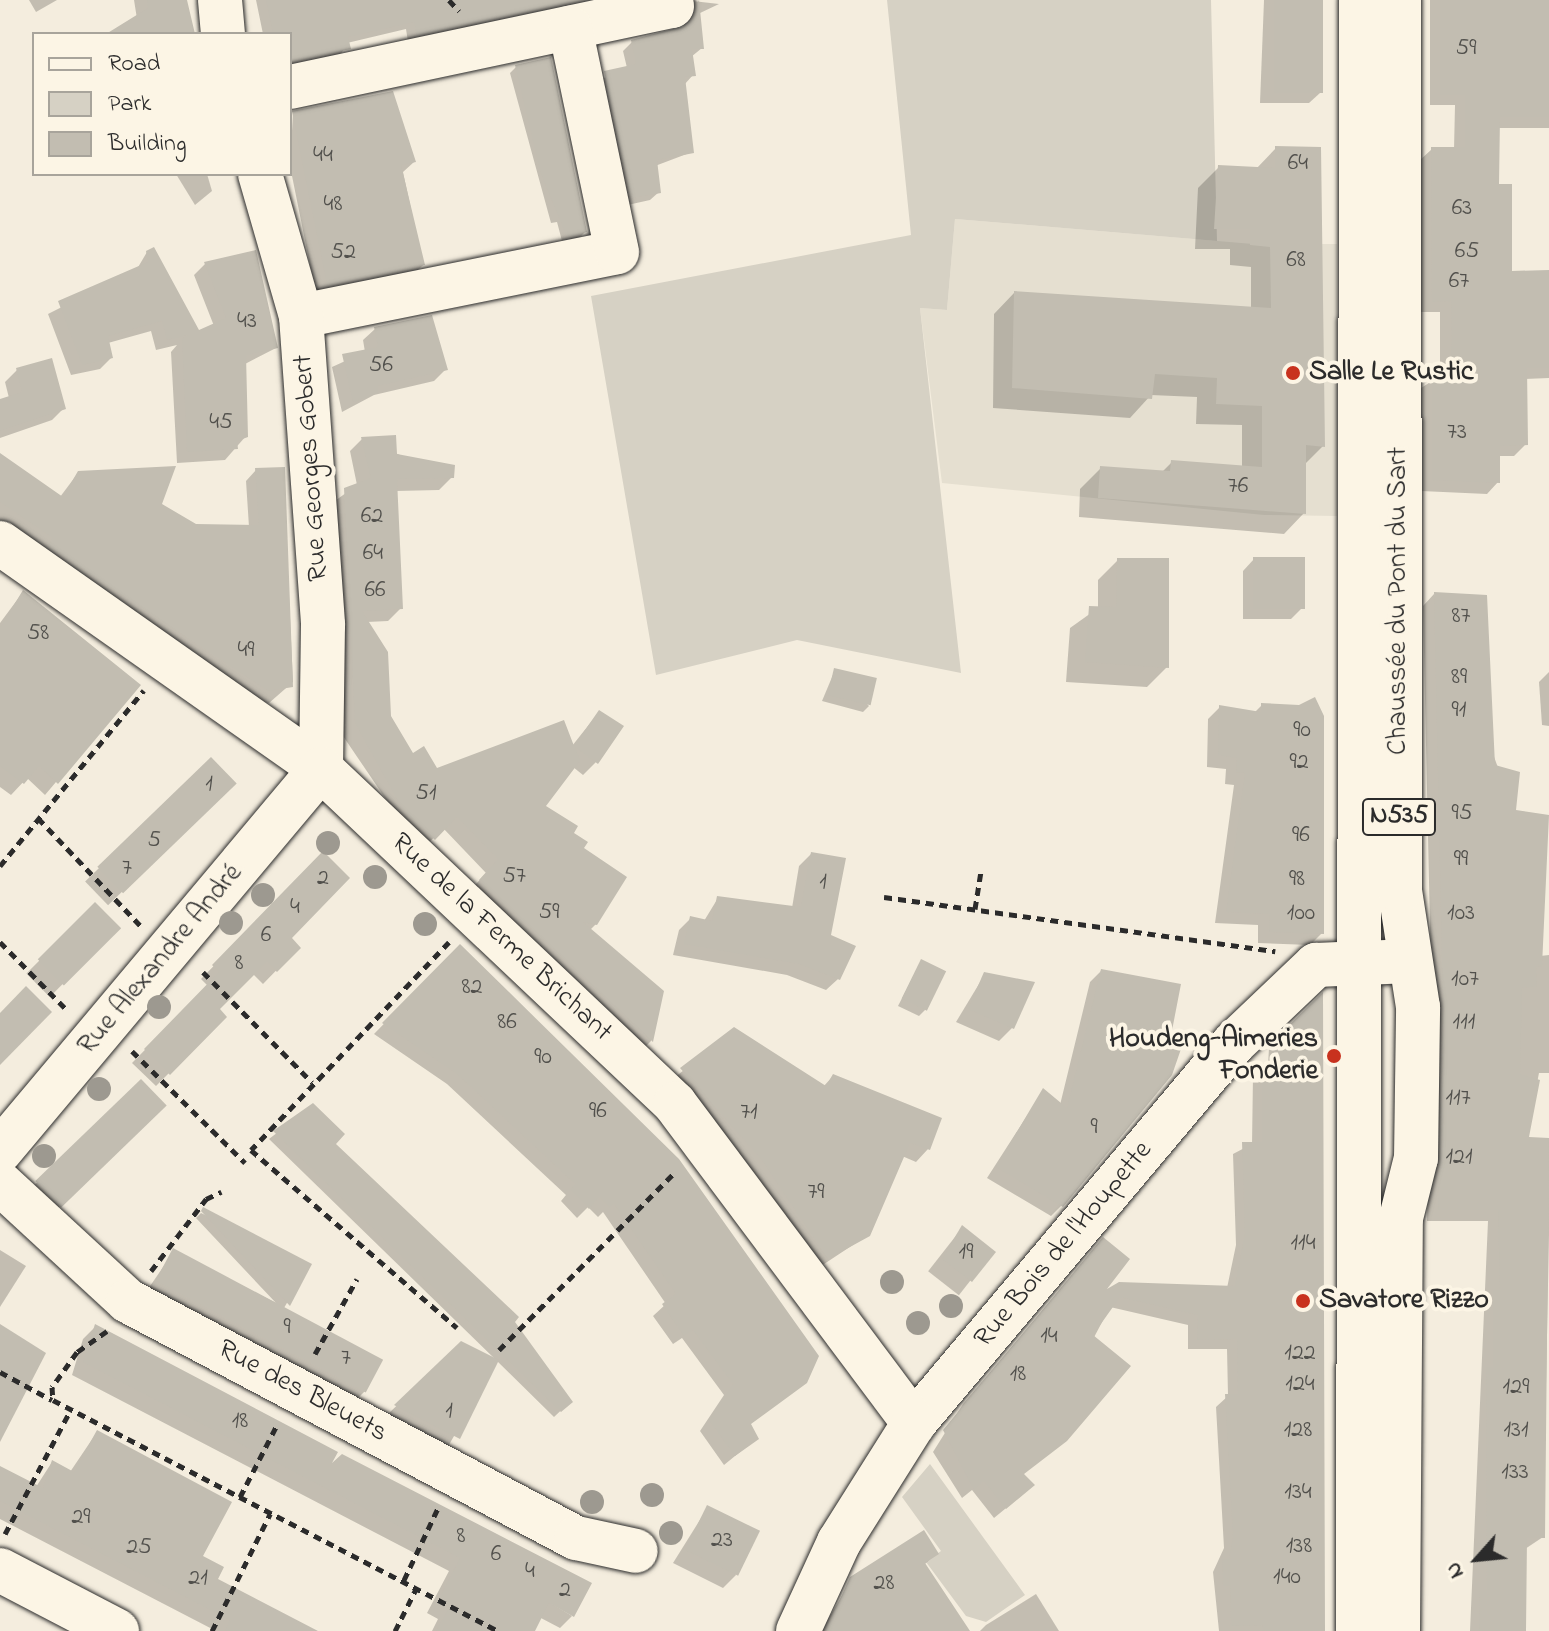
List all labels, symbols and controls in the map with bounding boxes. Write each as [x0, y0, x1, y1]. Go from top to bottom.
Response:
legend [32, 32, 292, 176]
house number: 59 [1456, 35, 1476, 63]
text: Road [108, 47, 160, 82]
text: Park [108, 87, 151, 122]
text: Building [108, 127, 187, 162]
house number: 44 [313, 142, 333, 170]
house number: 64 [1288, 150, 1308, 178]
house number: 48 [324, 191, 342, 219]
house number: 63 [1452, 195, 1472, 223]
house number: 65 [1455, 238, 1479, 266]
house number: 52 [330, 239, 356, 267]
house number: 68 [1286, 247, 1306, 275]
house number: 67 [1449, 268, 1469, 296]
house number: 43 [237, 308, 257, 336]
house number: 56 [369, 352, 393, 380]
street label: Rue Georges Gobert [287, 353, 337, 583]
place label: Salle Le Rustic [1309, 356, 1473, 390]
marker: Salle Le Rustic [1284, 364, 1302, 382]
house number: 45 [209, 409, 233, 437]
house number: 73 [1447, 419, 1467, 447]
street label: Chaussée du Pont du Sart [1382, 447, 1416, 755]
house number: 76 [1228, 473, 1248, 501]
house number: 62 [361, 503, 383, 531]
house number: 64 [363, 540, 383, 568]
house number: 66 [364, 577, 386, 605]
house number: 87 [1452, 603, 1470, 631]
house number: 58 [27, 620, 49, 648]
house number: 49 [237, 637, 255, 665]
house number: 89 [1451, 664, 1467, 692]
house number: 91 [1452, 697, 1466, 725]
house number: 90 [1293, 717, 1311, 745]
house number: 92 [1289, 749, 1309, 777]
house number: 1 [205, 771, 213, 799]
house number: 51 [415, 780, 437, 808]
road number: N535 [1361, 795, 1437, 839]
house number: 95 [1452, 800, 1472, 828]
house number: 96 [1292, 822, 1310, 850]
house number: 5 [147, 827, 161, 855]
street label: Rue de la Ferme Brichant [383, 827, 619, 1049]
house number: 99 [1454, 846, 1468, 874]
house number: 7 [122, 855, 132, 883]
street label: Rue Alexandre André [71, 858, 251, 1062]
house number: 57 [502, 863, 526, 891]
house number: 2 [317, 865, 329, 893]
house number: 98 [1289, 866, 1305, 894]
house number: 1 [819, 869, 827, 897]
house number: 4 [290, 894, 300, 922]
house number: 59 [539, 899, 559, 927]
house number: 100 [1287, 900, 1315, 928]
house number: 103 [1447, 900, 1475, 928]
house number: 6 [261, 922, 271, 950]
house number: 8 [235, 950, 243, 978]
house number: 107 [1451, 966, 1479, 994]
house number: 82 [462, 974, 482, 1002]
house number: 86 [497, 1009, 517, 1037]
house number: 111 [1453, 1009, 1475, 1037]
place label: Houdeng-Aimeries Fonderie [1109, 1023, 1318, 1089]
house number: 90 [534, 1044, 552, 1072]
marker: Houdeng-Aimeries Fonderie [1325, 1047, 1343, 1065]
house number: 117 [1445, 1085, 1471, 1113]
house number: 96 [589, 1098, 607, 1126]
house number: 71 [740, 1099, 758, 1127]
house number: 9 [1090, 1114, 1098, 1142]
street label: Rue Bois de l'Houpette [968, 1135, 1160, 1355]
house number: 121 [1445, 1144, 1473, 1172]
house number: 79 [807, 1179, 825, 1207]
house number: 114 [1290, 1230, 1316, 1258]
house number: 19 [959, 1239, 973, 1267]
place label: Savatore Rizzo [1319, 1284, 1489, 1318]
marker: Savatore Rizzo [1294, 1292, 1312, 1310]
house number: 9 [283, 1314, 291, 1342]
house number: 14 [1040, 1323, 1058, 1351]
street label: Rue des Bleuets [212, 1333, 392, 1451]
house number: 122 [1284, 1340, 1316, 1368]
house number: 7 [341, 1345, 351, 1373]
house number: 18 [1010, 1361, 1026, 1389]
house number: 124 [1285, 1371, 1315, 1399]
house number: 129 [1503, 1374, 1529, 1402]
house number: 1 [445, 1398, 453, 1426]
house number: 18 [232, 1408, 248, 1436]
house number: 128 [1284, 1417, 1312, 1445]
house number: 131 [1503, 1417, 1529, 1445]
house number: 133 [1501, 1459, 1529, 1487]
house number: 134 [1284, 1479, 1312, 1507]
house number: 29 [71, 1504, 91, 1532]
north arrow [1437, 1519, 1517, 1599]
house number: 8 [457, 1523, 465, 1551]
house number: 23 [711, 1527, 733, 1555]
house number: 138 [1286, 1533, 1312, 1561]
house number: 25 [126, 1534, 152, 1562]
house number: 6 [491, 1541, 501, 1569]
text: N [1438, 1556, 1473, 1584]
house number: 4 [525, 1558, 535, 1586]
house number: 140 [1273, 1564, 1301, 1592]
house number: 21 [188, 1565, 208, 1593]
house number: 28 [874, 1570, 894, 1598]
house number: 2 [559, 1577, 571, 1605]

